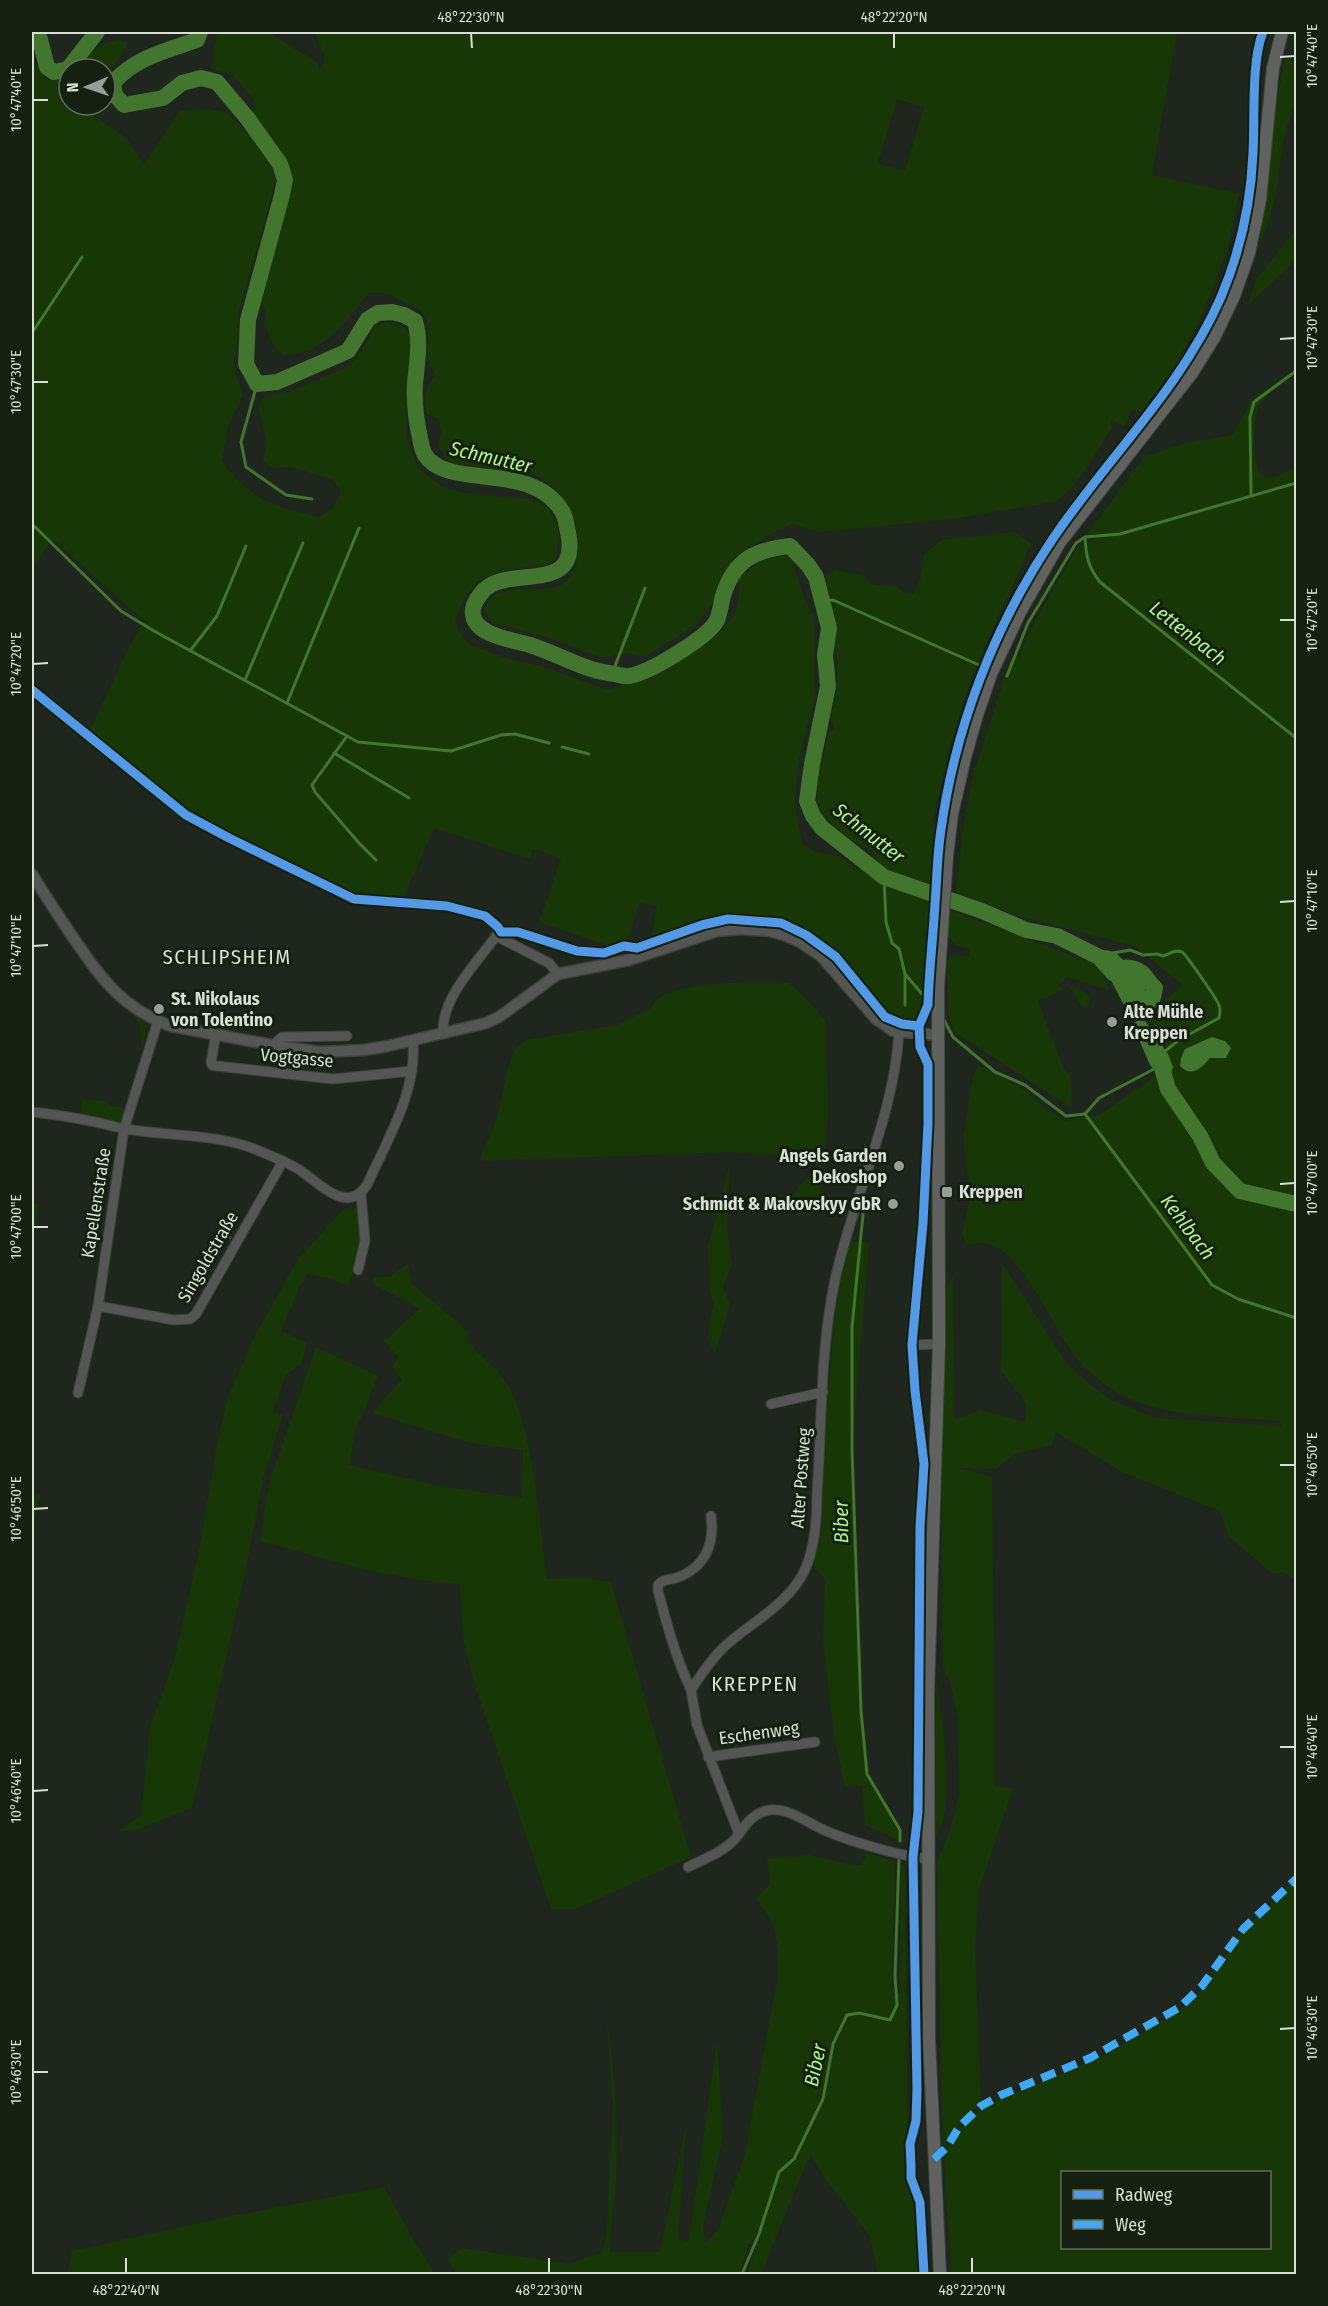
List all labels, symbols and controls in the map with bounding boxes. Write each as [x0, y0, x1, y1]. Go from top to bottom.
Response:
text: 48°22'30"N [437, 8, 505, 26]
text: 48°22'20"N [860, 8, 928, 26]
text: 10°47'40"E [1303, 24, 1321, 88]
north arrow [57, 57, 117, 117]
text: 10°47'40"E [7, 68, 25, 132]
text: N [63, 82, 82, 93]
text: 10°47'30"E [1303, 306, 1321, 370]
text: 10°47'30"E [7, 350, 25, 414]
water label: Schmutter [447, 436, 535, 478]
text: 10°47'20"E [1303, 588, 1321, 652]
water label: Lettenbach [1145, 596, 1231, 670]
text: 10°47'20"E [7, 632, 25, 696]
water label: Schmutter [828, 797, 910, 869]
text: 10°47'10"E [1303, 869, 1321, 933]
text: 10°47'10"E [7, 914, 25, 978]
district label: SCHLIPSHEIM [162, 944, 292, 970]
place label: St. Nikolaus von Tolentino [170, 988, 273, 1031]
place label: Alte Mühle Kreppen [1123, 1001, 1203, 1044]
marker: St. Nikolaus von Tolentino [152, 1002, 166, 1016]
marker: Alte Mühle Kreppen [1105, 1015, 1119, 1029]
street label: Vogtgasse [260, 1044, 335, 1072]
place label: Angels Garden Dekoshop [779, 1145, 887, 1188]
street label: Kapellenstraße [76, 1146, 116, 1260]
text: 10°47'00"E [1303, 1151, 1321, 1215]
marker: Angels Garden Dekoshop [892, 1159, 906, 1173]
place label: Kreppen [959, 1181, 1023, 1203]
marker: Kreppen [940, 1185, 954, 1199]
water label: Kehlbach [1156, 1190, 1220, 1264]
place label: Schmidt & Makovskyy GbR [683, 1193, 882, 1215]
text: 10°47'00"E [7, 1195, 25, 1259]
marker: Schmidt & Makovskyy GbR [886, 1197, 900, 1211]
street label: Singoldstraße [173, 1207, 243, 1306]
street label: Alter Postweg [787, 1427, 816, 1529]
text: 10°46'50"E [1303, 1432, 1321, 1498]
text: 10°46'50"E [7, 1476, 25, 1542]
water label: Biber [829, 1499, 853, 1544]
district label: KREPPEN [711, 1671, 799, 1697]
text: 10°46'40"E [1303, 1714, 1321, 1780]
street label: Eschenweg [717, 1716, 801, 1750]
text: 10°46'40"E [7, 1758, 25, 1824]
text: 10°46'30"E [1303, 1995, 1321, 2061]
text: 10°46'30"E [7, 2039, 25, 2105]
water label: Biber [799, 2040, 831, 2089]
legend [1061, 2171, 1271, 2249]
text: Radweg [1115, 2184, 1173, 2206]
text: Weg [1115, 2214, 1146, 2236]
text: 48°22'40"N [92, 2281, 160, 2299]
text: 48°22'30"N [515, 2281, 583, 2299]
text: 48°22'20"N [938, 2281, 1006, 2299]

